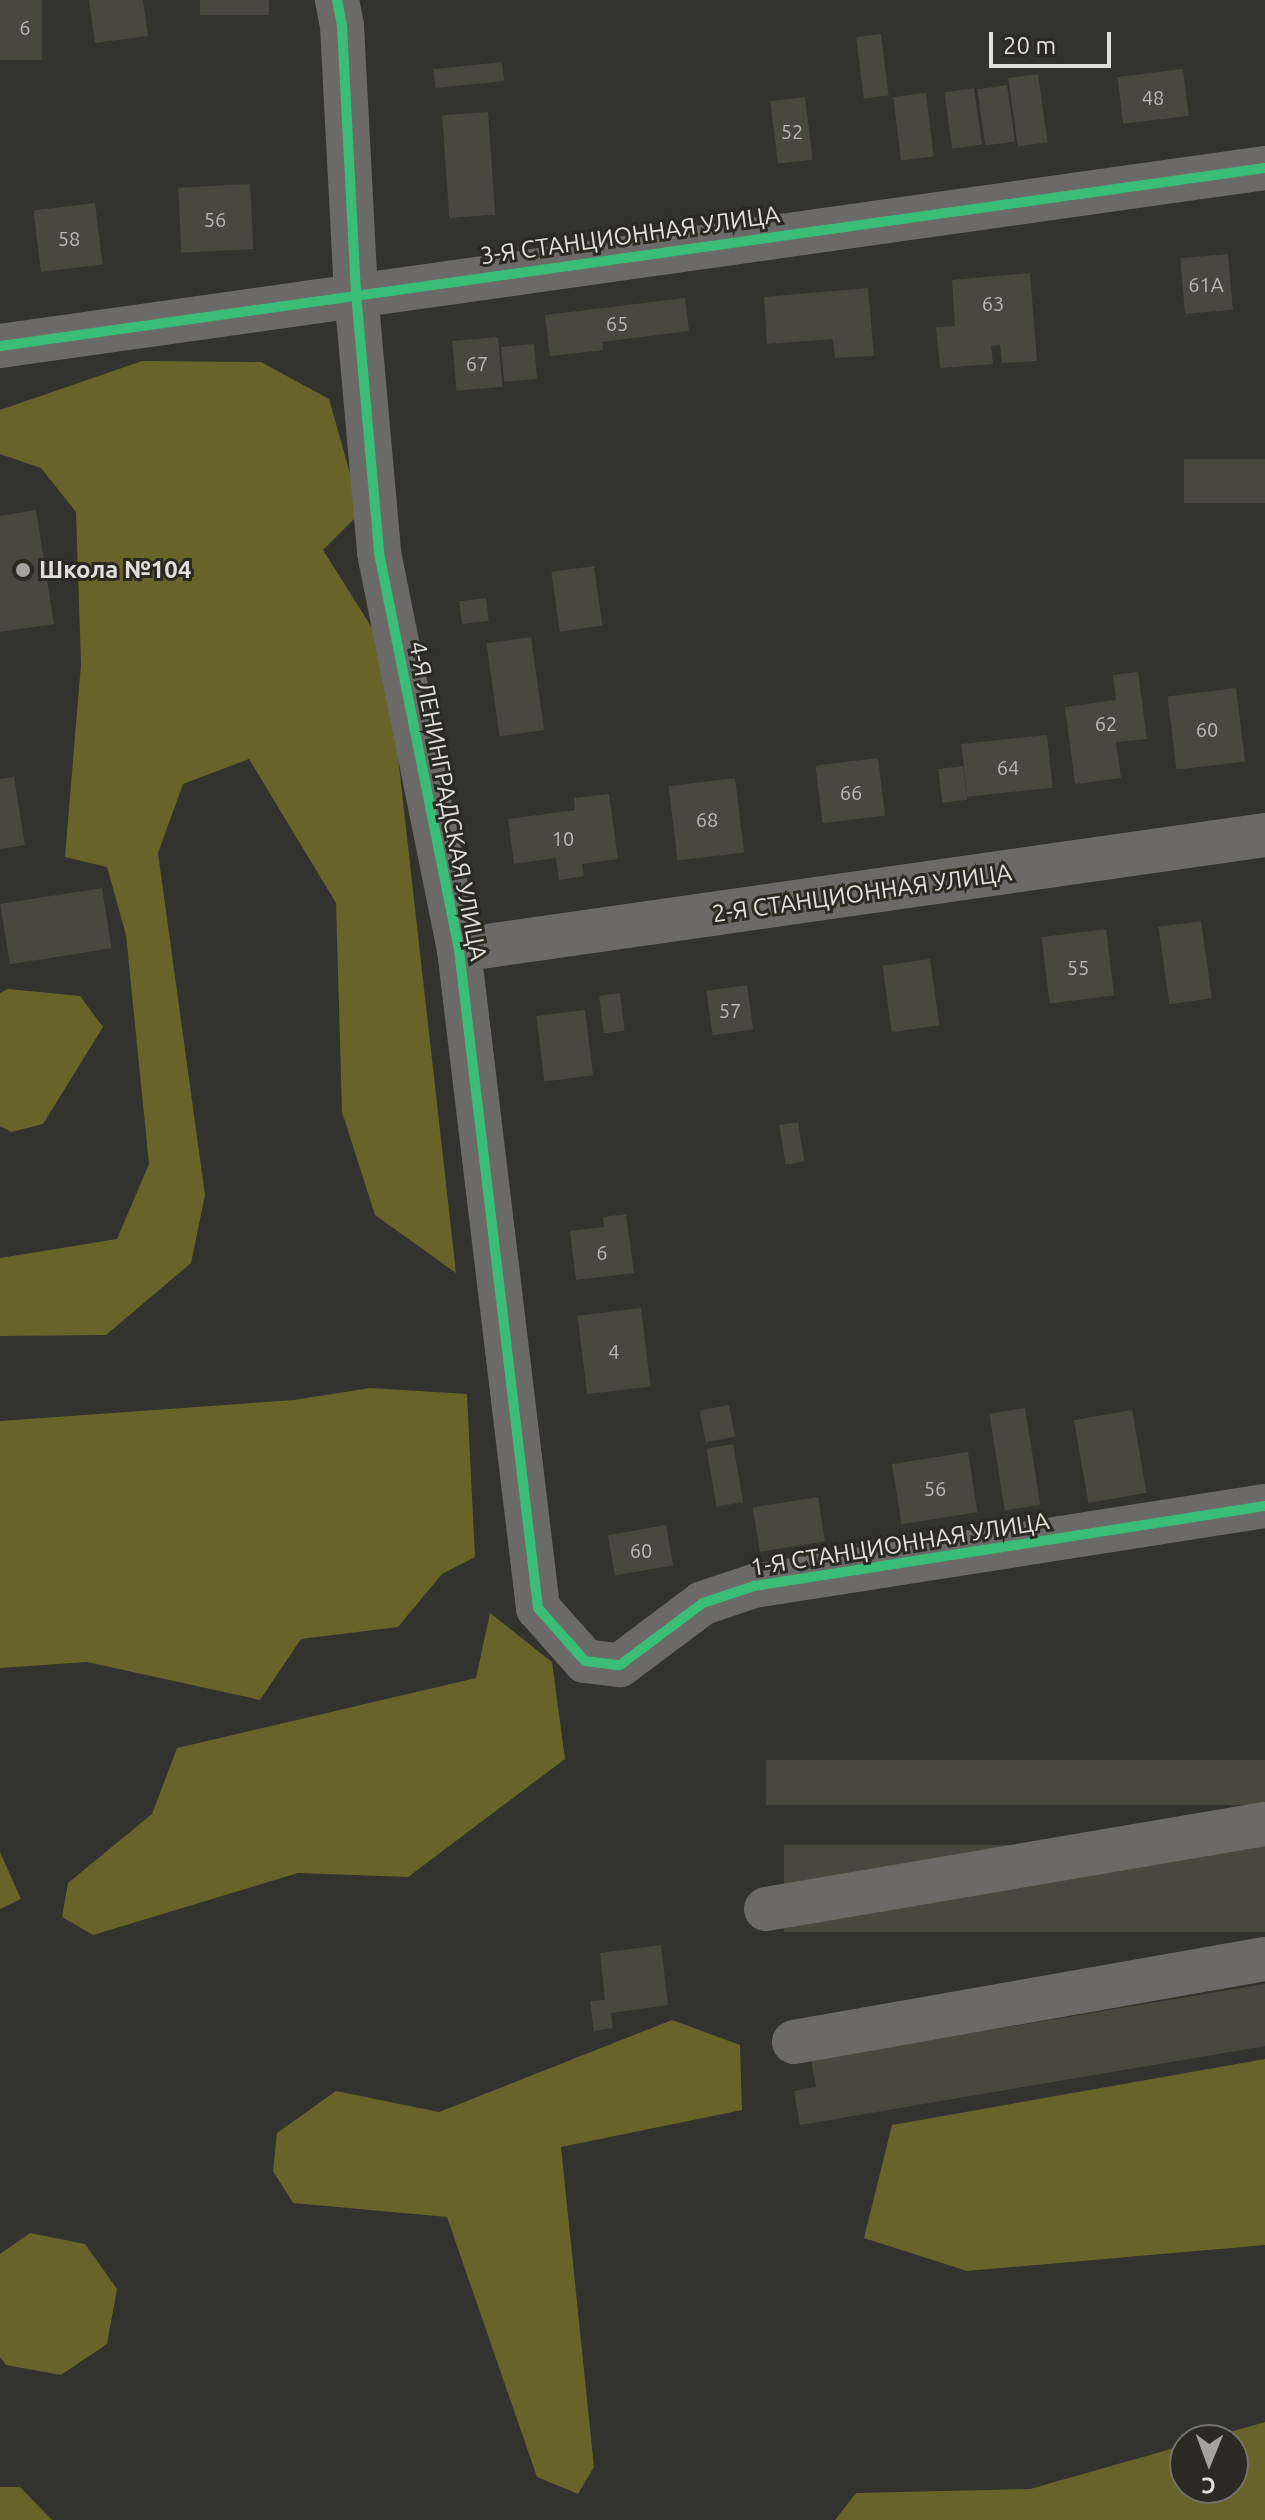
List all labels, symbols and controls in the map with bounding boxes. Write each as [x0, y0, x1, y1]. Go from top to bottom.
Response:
house number: 6 [19, 15, 31, 39]
scale bar [993, 16, 1115, 66]
text: 20 m [1003, 32, 1056, 59]
house number: 48 [1142, 85, 1164, 109]
house number: 52 [781, 119, 803, 143]
street label: 3-Я СТАНЦИОННАЯ УЛИЦА [478, 200, 782, 270]
house number: 56 [204, 207, 226, 231]
house number: 58 [58, 226, 80, 250]
house number: 61А [1188, 272, 1224, 296]
house number: 63 [982, 291, 1004, 315]
house number: 65 [606, 311, 628, 335]
house number: 67 [466, 351, 488, 375]
place label: Школа №104 [39, 556, 191, 584]
marker: Школа №104 [14, 561, 32, 579]
street label: 4-Я ЛЕНИНГРАДСКАЯ УЛИЦА [403, 639, 493, 963]
house number: 62 [1095, 711, 1117, 735]
house number: 60 [1196, 717, 1218, 741]
house number: 64 [997, 755, 1019, 779]
house number: 66 [840, 780, 862, 804]
house number: 68 [696, 807, 718, 831]
house number: 10 [552, 826, 574, 850]
street label: 2-Я СТАНЦИОННАЯ УЛИЦА [710, 858, 1014, 928]
house number: 55 [1067, 955, 1089, 979]
house number: 57 [719, 998, 741, 1022]
house number: 6 [596, 1240, 608, 1264]
house number: 4 [608, 1339, 620, 1363]
house number: 56 [924, 1476, 946, 1500]
street label: 1-Я СТАНЦИОННАЯ УЛИЦА [749, 1506, 1051, 1582]
house number: 60 [630, 1538, 652, 1562]
north arrow [1169, 2424, 1249, 2504]
text: С [1201, 2474, 1216, 2499]

